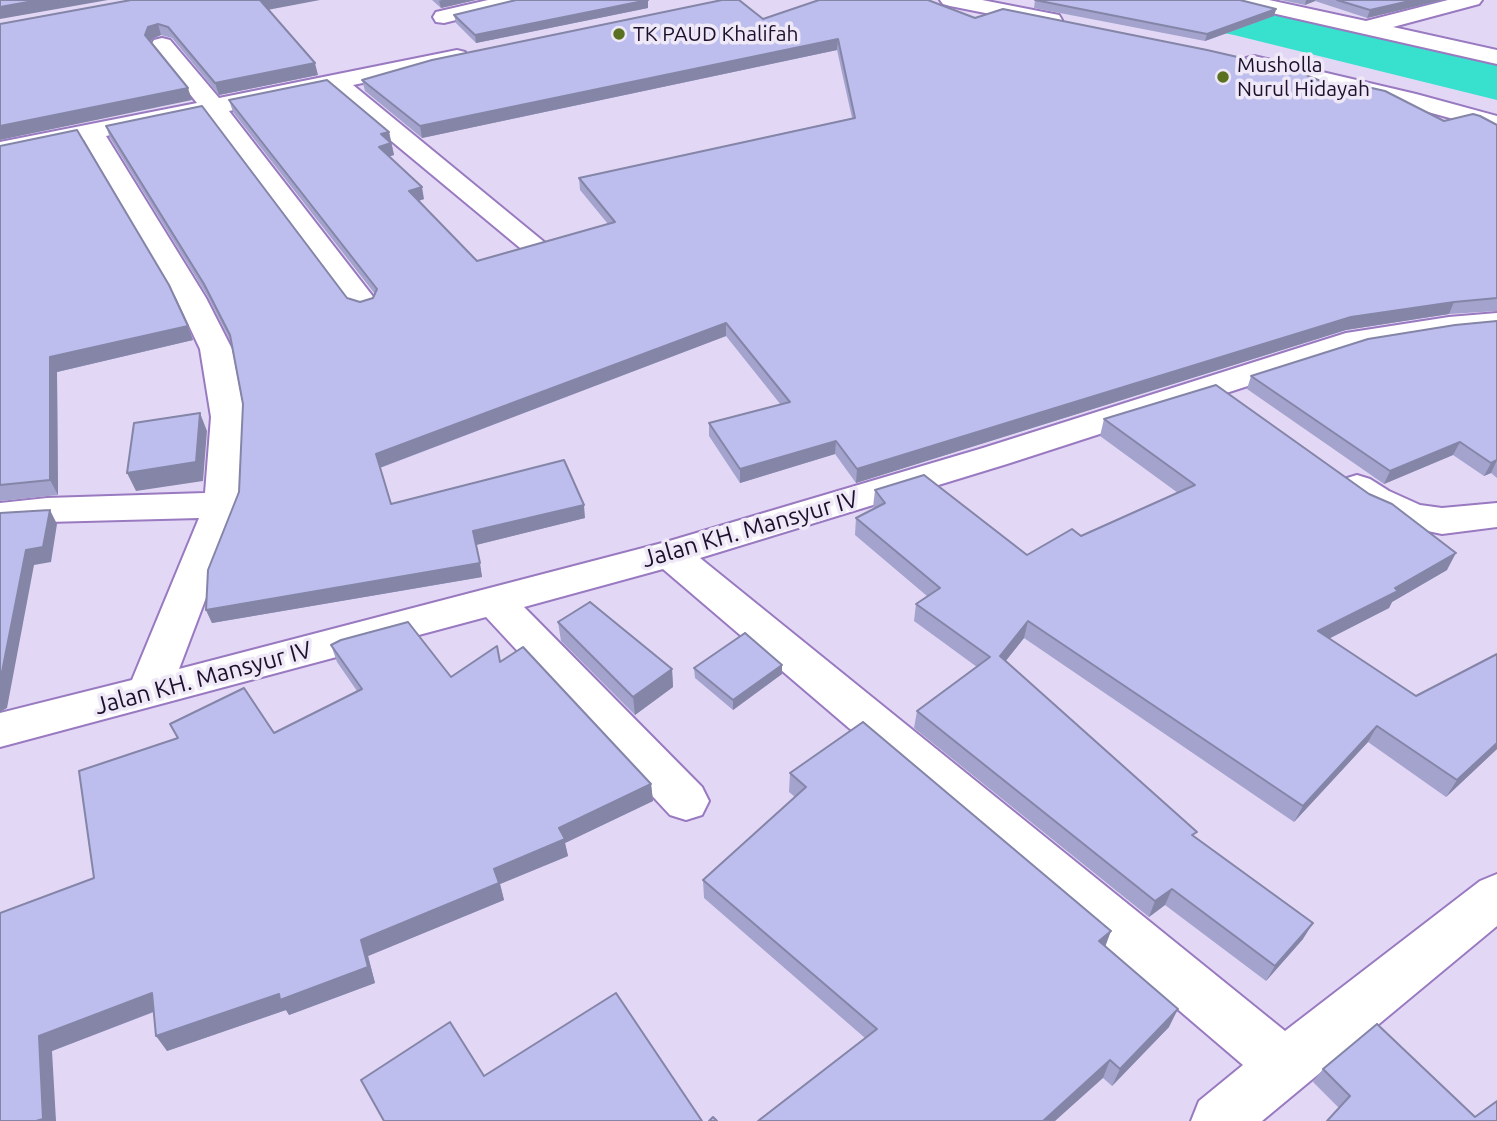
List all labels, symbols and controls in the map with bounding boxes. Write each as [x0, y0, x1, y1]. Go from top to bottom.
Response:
place label: TK PAUD Khalifah [633, 21, 798, 47]
marker: TK PAUD Khalifah [611, 26, 627, 42]
place label: Musholla Nurul Hidayah [1237, 52, 1370, 102]
marker: Musholla Nurul Hidayah [1215, 69, 1231, 85]
street label: Jalan KH. Mansyur IV [639, 484, 861, 574]
street label: Jalan KH. Mansyur IV [91, 635, 315, 721]

